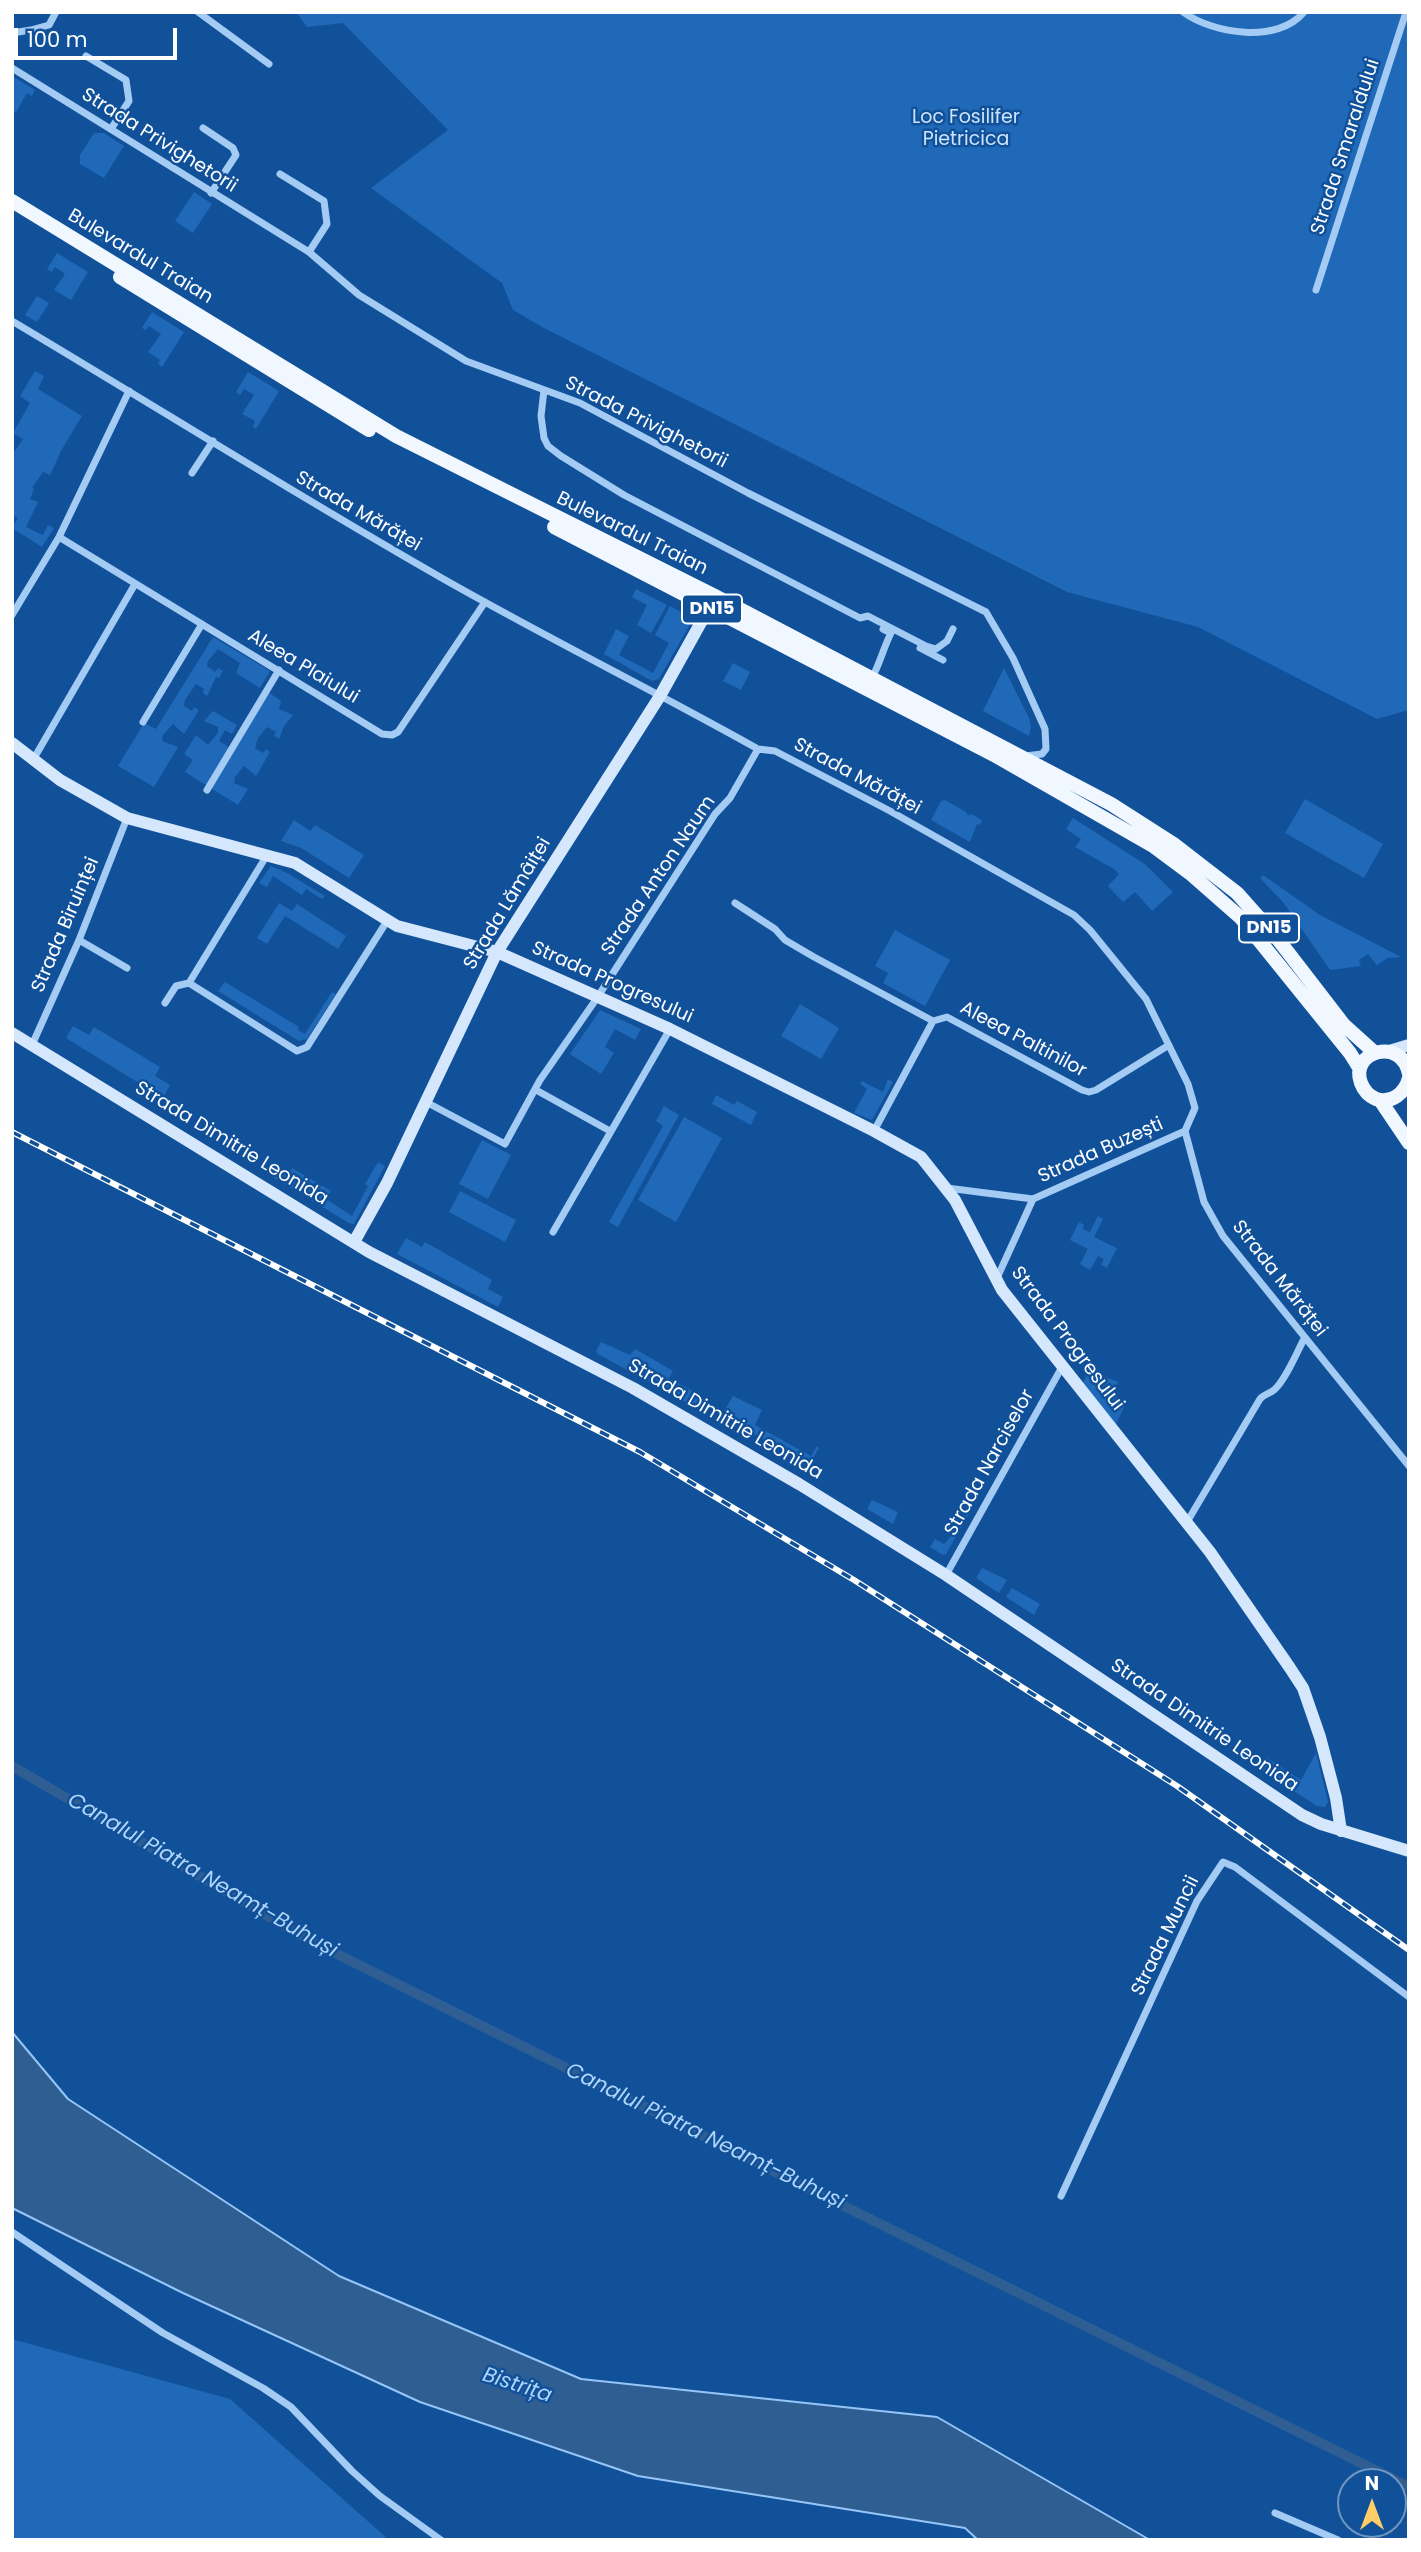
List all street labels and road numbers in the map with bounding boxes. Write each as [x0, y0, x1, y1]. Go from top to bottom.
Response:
street label: Strada Smaraldului [1307, 56, 1385, 238]
street label: Strada Privighetorii [77, 84, 241, 198]
street label: Bulevardul Traian [63, 205, 217, 309]
street label: Strada Privighetorii [561, 372, 731, 474]
street label: Strada Mărăței [291, 467, 425, 557]
street label: Bulevardul Traian [553, 487, 711, 581]
road number: DN15 [682, 594, 742, 624]
street label: Aleea Plaiului [243, 625, 363, 709]
street label: Strada Mărăței [789, 734, 925, 820]
street label: Strada Anton Naum [597, 792, 721, 960]
street label: Strada Lămâiței [460, 834, 556, 974]
street label: Strada Biruinței [27, 854, 105, 996]
road number: DN15 [1239, 914, 1299, 943]
street label: Strada Progresului [528, 937, 696, 1029]
street label: Aleea Paltinilor [956, 997, 1090, 1083]
street label: Strada Dimitrie Leonida [130, 1077, 332, 1211]
street label: Strada Buzești [1035, 1113, 1167, 1189]
street label: Strada Mărăței [1227, 1216, 1331, 1342]
street label: Strada Progresului [1005, 1263, 1129, 1415]
street label: Strada Dimitrie Leonida [623, 1355, 827, 1485]
street label: Strada Narciselor [940, 1386, 1040, 1540]
street label: Strada Dimitrie Leonida [1106, 1655, 1302, 1797]
street label: Strada Muncii [1127, 1872, 1205, 2000]

